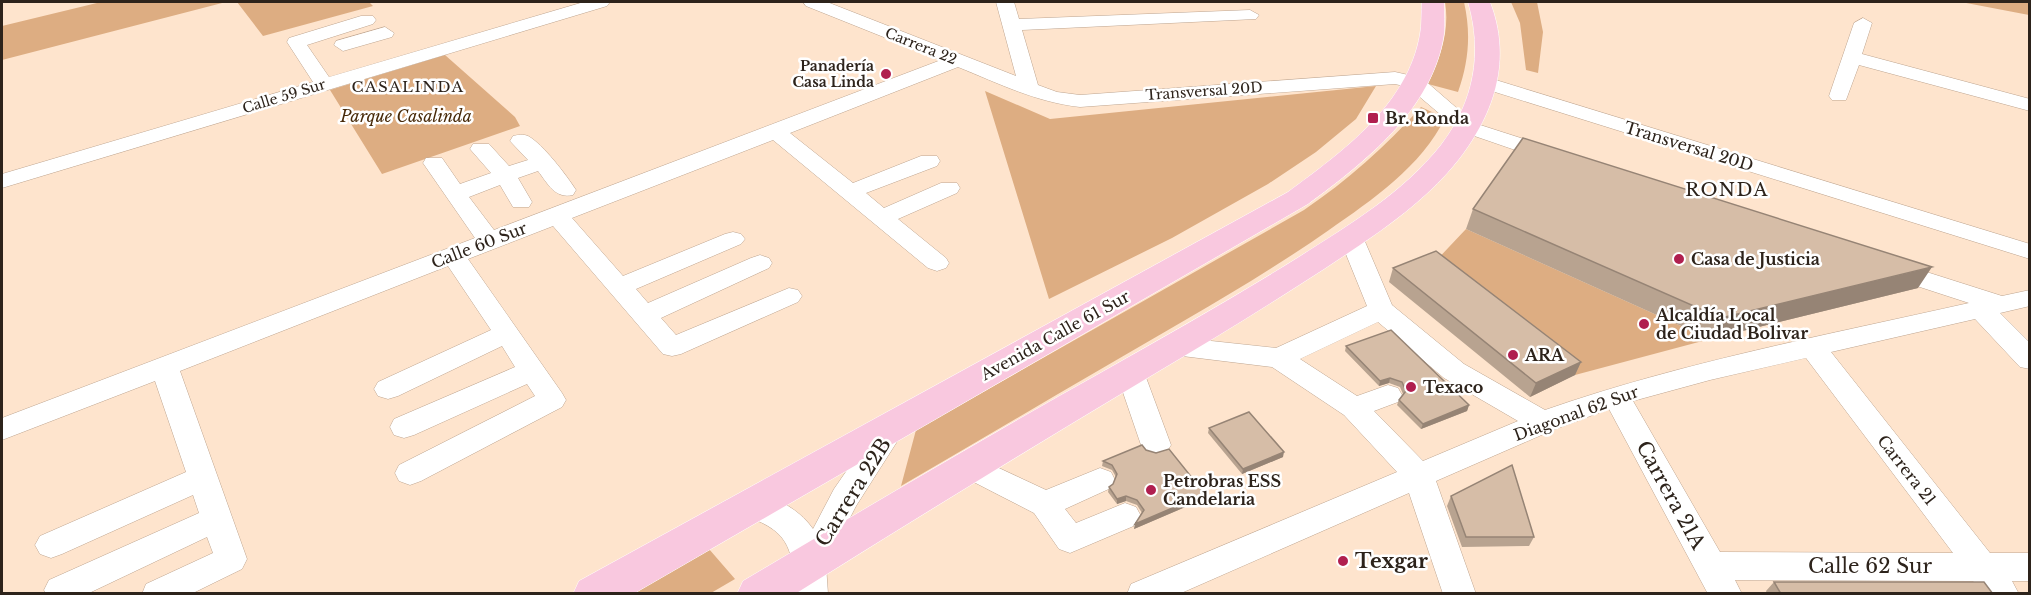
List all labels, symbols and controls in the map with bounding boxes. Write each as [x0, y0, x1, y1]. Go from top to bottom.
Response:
street label: Carrera 22 [883, 23, 959, 69]
place label: Panadería Casa Linda [793, 57, 874, 91]
marker: Panadería Casa Linda [879, 67, 893, 81]
street label: Calle 59 Sur [240, 75, 328, 117]
district label: CASALINDA [351, 77, 465, 96]
street label: Transversal 20D [1145, 78, 1263, 104]
park label: Parque Casalinda [339, 106, 472, 126]
place label: Br. Ronda [1385, 108, 1469, 128]
marker: Br. Ronda [1366, 111, 1380, 125]
street label: Transversal 20D [1622, 117, 1756, 175]
district label: RONDA [1685, 179, 1769, 201]
street label: Calle 60 Sur [428, 217, 530, 272]
place label: Casa de Justicia [1691, 249, 1820, 269]
marker: Casa de Justicia [1672, 252, 1686, 266]
street label: Avenida Calle 61 Sur [976, 286, 1133, 385]
place label: Alcaldía Local de Ciudad Bolivar [1655, 305, 1808, 343]
marker: Alcaldía Local de Ciudad Bolivar [1637, 317, 1651, 331]
place label: ARA [1524, 345, 1565, 365]
marker: ARA [1506, 348, 1520, 362]
place label: Texaco [1423, 377, 1483, 397]
marker: Texaco [1404, 380, 1418, 394]
street label: Diagonal 62 Sur [1511, 381, 1642, 445]
street label: Carrera 21 [1873, 431, 1941, 509]
street label: Carrera 22B [810, 433, 896, 551]
street label: Carrera 21A [1631, 437, 1711, 554]
place label: Petrobras ESS Candelaria [1163, 471, 1281, 509]
marker: Petrobras ESS Candelaria [1144, 483, 1158, 497]
place label: Texgar [1355, 549, 1428, 573]
marker: Texgar [1336, 554, 1350, 568]
street label: Calle 62 Sur [1808, 554, 1932, 578]

